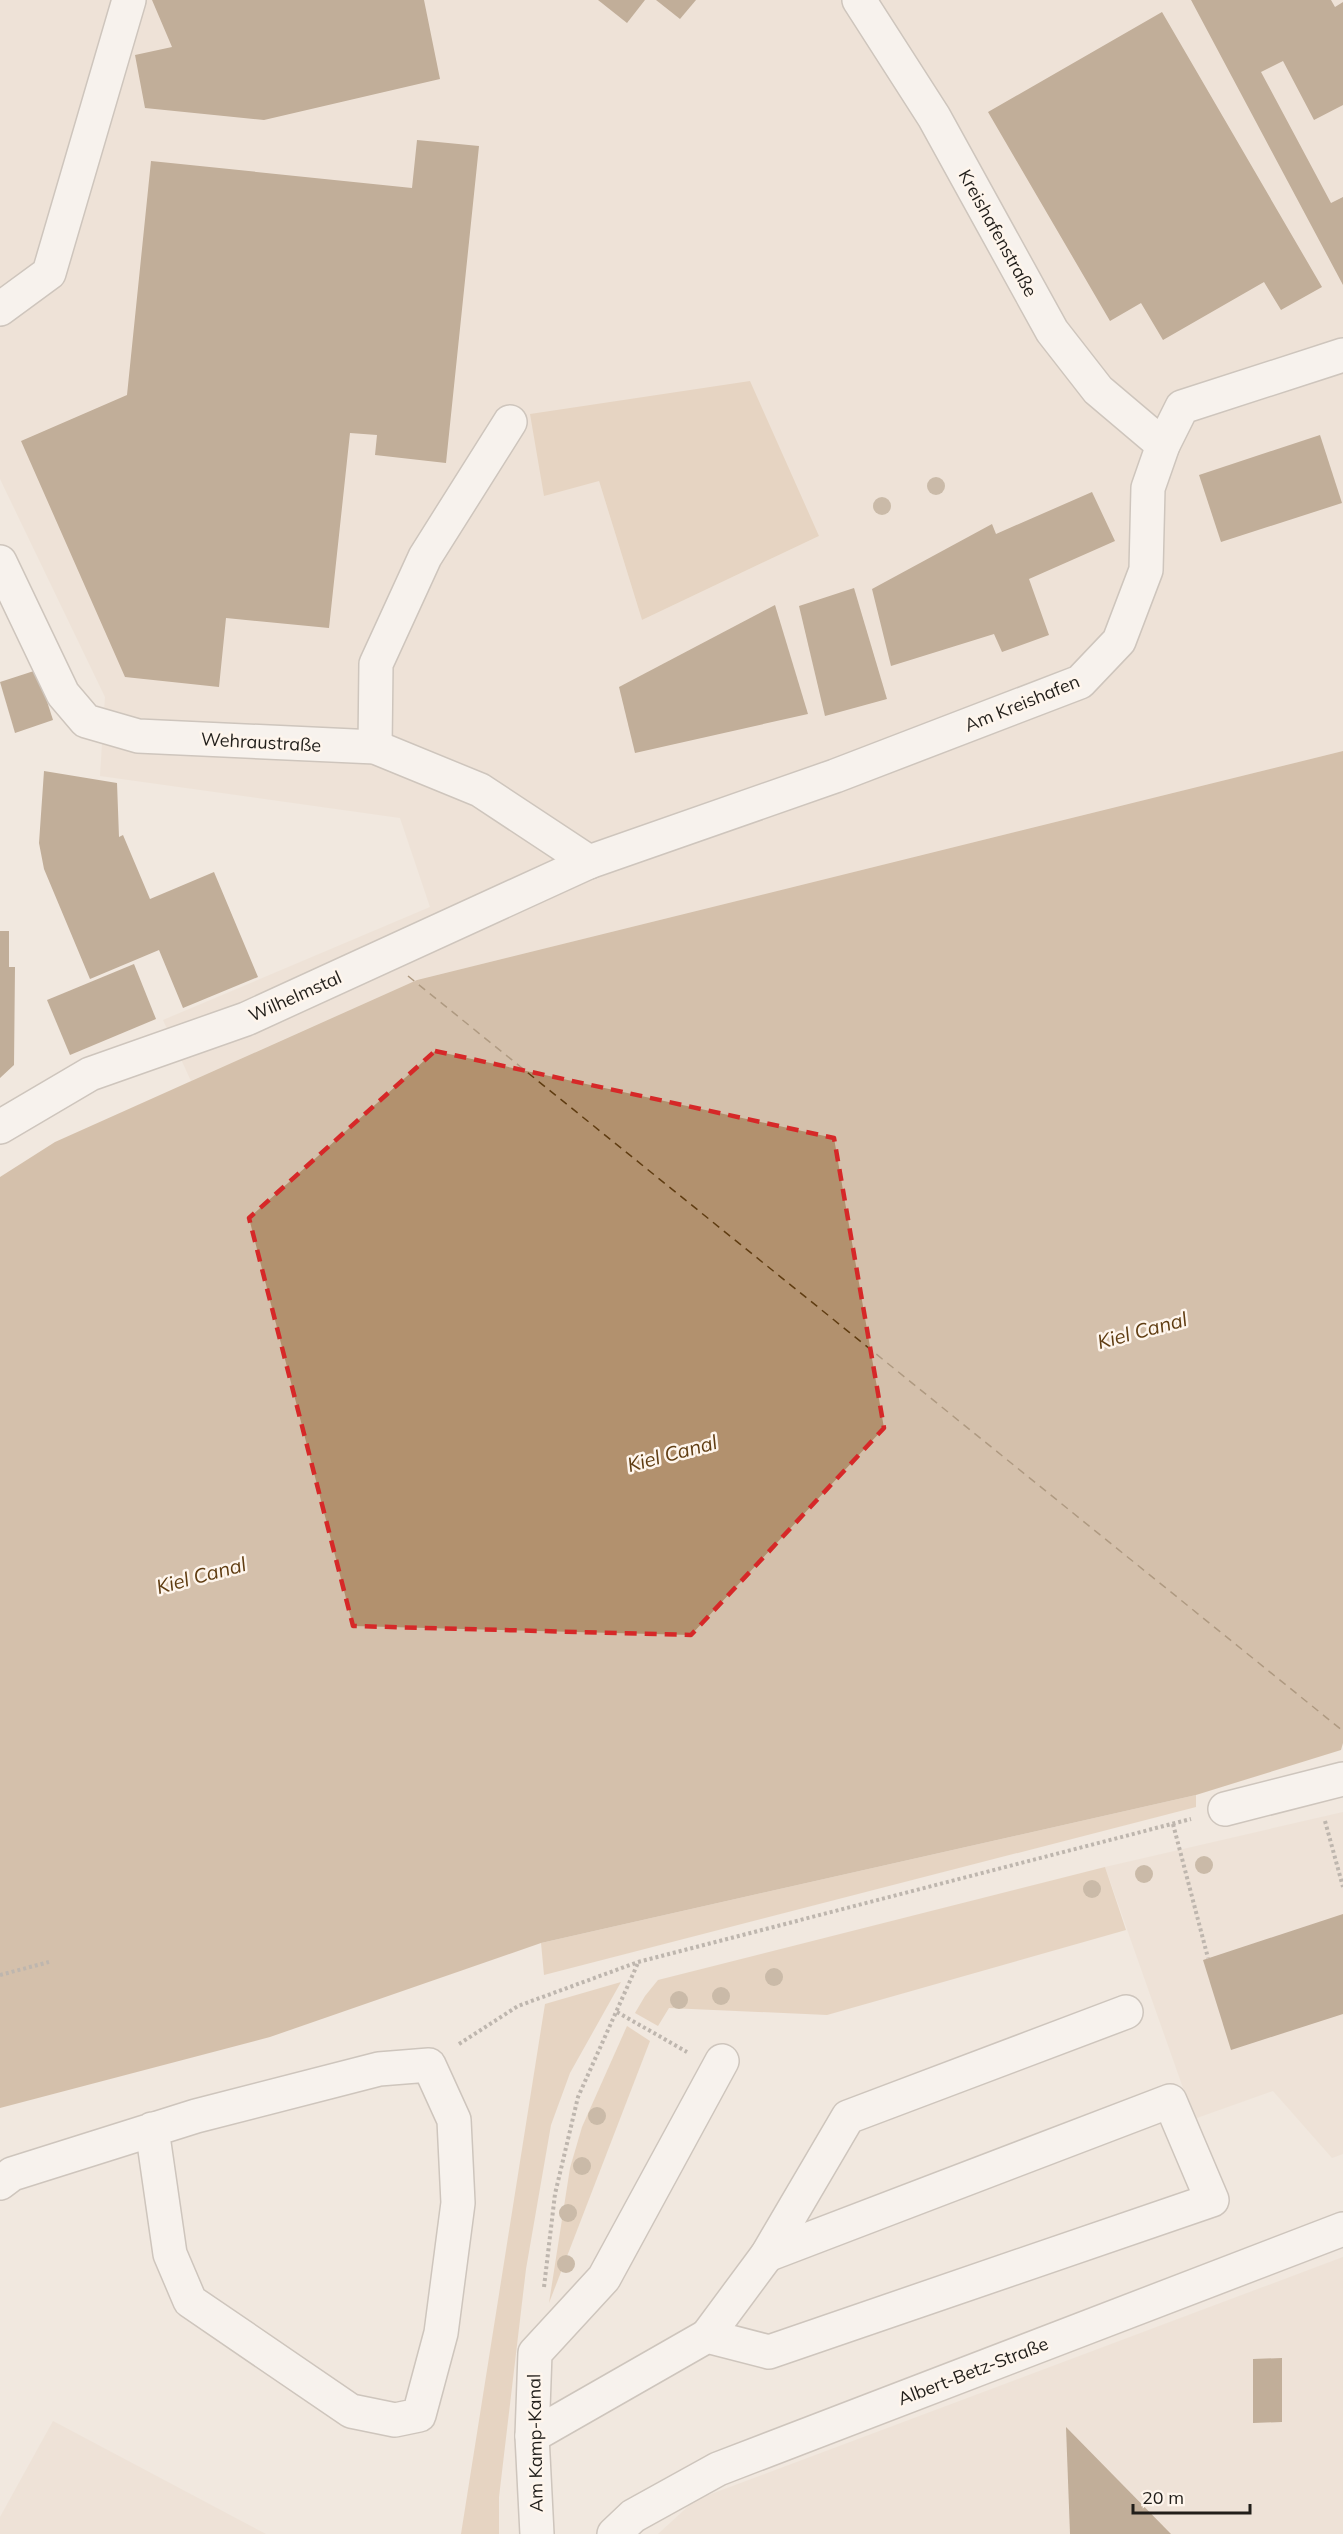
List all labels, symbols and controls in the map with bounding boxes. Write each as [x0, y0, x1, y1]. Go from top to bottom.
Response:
street label: Kreishafenstraße [954, 165, 1042, 301]
street label: Am Kreishafen [961, 669, 1083, 737]
street label: Wehraustraße [200, 727, 322, 757]
street label: Wilhelmstal [245, 965, 345, 1027]
water label: Kiel Canal [1094, 1306, 1190, 1354]
water label: Kiel Canal [624, 1429, 720, 1477]
water label: Kiel Canal [153, 1551, 249, 1599]
street label: Albert-Betz-Straße [895, 2332, 1051, 2410]
street label: Am Kamp-Kanal [522, 2374, 548, 2512]
scale bar [1133, 2477, 1250, 2515]
text: 20 m [1142, 2486, 1184, 2509]

